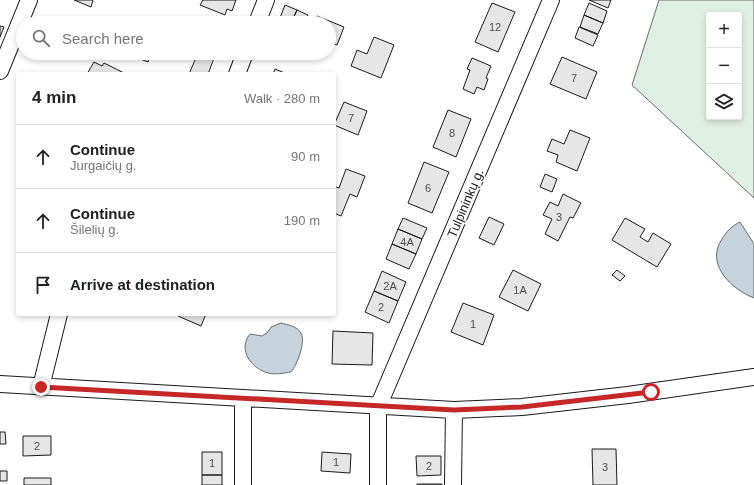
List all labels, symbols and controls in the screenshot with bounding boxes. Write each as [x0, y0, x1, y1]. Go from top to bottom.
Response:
map controls [706, 12, 742, 120]
button: + [706, 12, 742, 48]
search box [16, 16, 336, 60]
house number: 12 [489, 21, 501, 33]
icon: search [30, 27, 52, 49]
text: Search here [62, 30, 144, 47]
button: − [706, 48, 742, 84]
house number: 7 [571, 72, 577, 84]
button: layers [706, 84, 742, 120]
text: 4 min [32, 88, 76, 107]
text: Walk · 280 m [244, 91, 320, 106]
house number: 7 [348, 112, 354, 124]
house number: 8 [449, 127, 455, 139]
text: Continue [70, 141, 135, 158]
icon: ahead [32, 146, 54, 168]
text: 90 m [291, 149, 320, 164]
text: Jurgaičių g. [70, 158, 136, 173]
street label: Tulpininkų g. [444, 167, 487, 240]
house number: 6 [425, 182, 431, 194]
text: Continue [70, 205, 135, 222]
icon: ahead [32, 210, 54, 232]
house number: 3 [556, 211, 562, 223]
text: 190 m [284, 213, 320, 228]
text: Šilelių g. [70, 222, 119, 237]
house number: 4A [400, 236, 414, 248]
icon: arrive [32, 274, 54, 296]
text: Arrive at destination [70, 276, 215, 293]
house number: 2A [383, 280, 397, 292]
house number: 1A [513, 284, 527, 296]
house number: 2 [378, 301, 384, 313]
house number: 1 [470, 318, 476, 330]
route end [32, 378, 50, 396]
route start [642, 383, 660, 401]
house number: 2 [34, 440, 40, 452]
house number: 1 [333, 456, 339, 468]
house number: 1 [209, 457, 215, 469]
house number: 2 [426, 460, 432, 472]
house number: 3 [602, 461, 608, 473]

